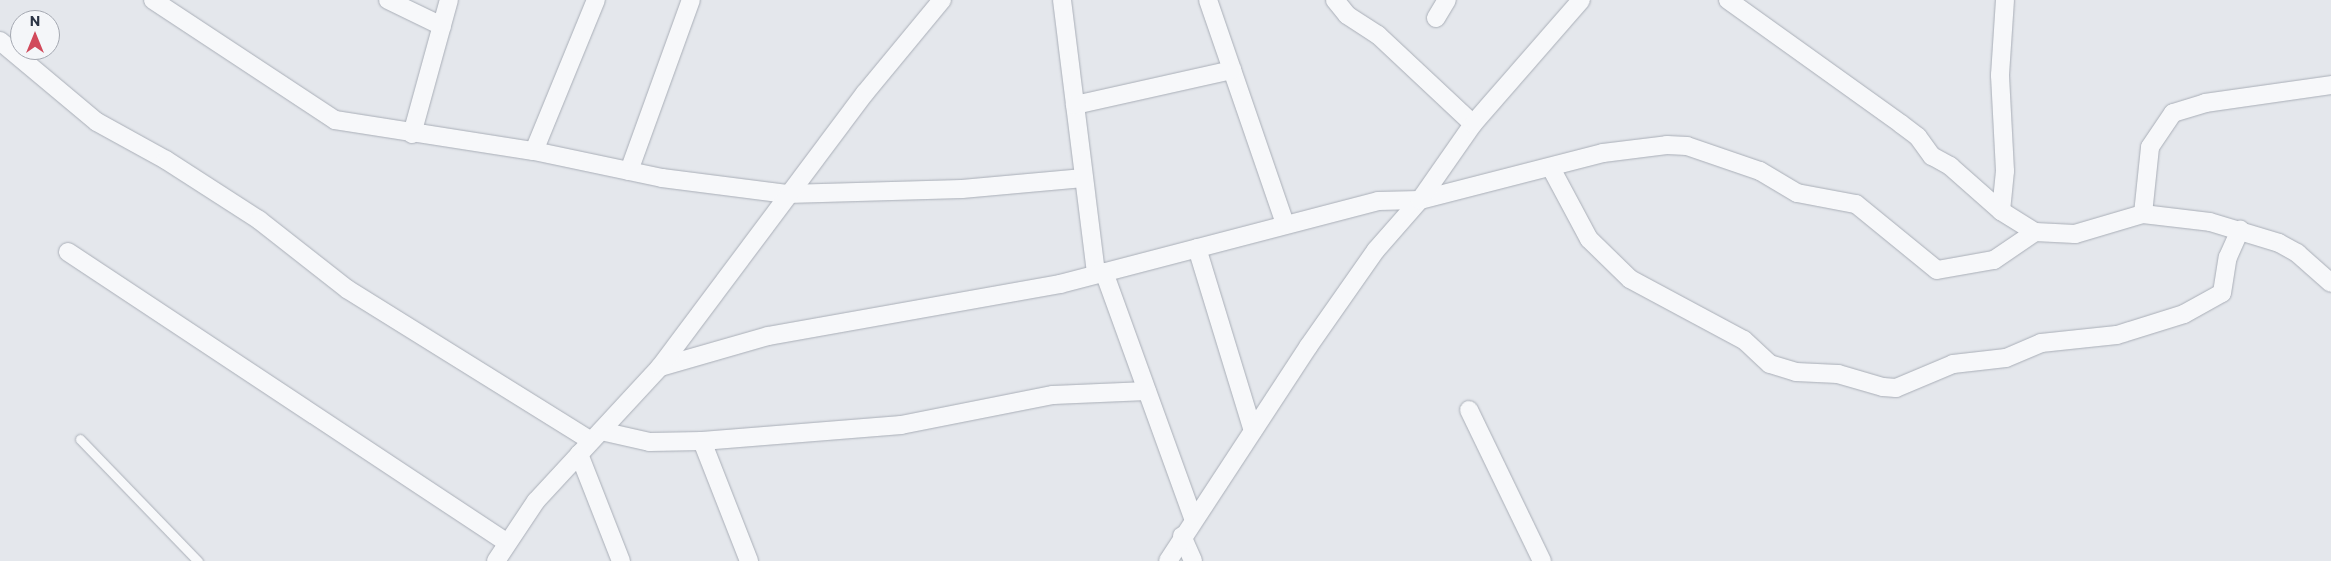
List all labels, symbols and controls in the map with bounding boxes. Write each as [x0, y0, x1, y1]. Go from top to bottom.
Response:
north arrow [10, 10, 60, 60]
text: N [30, 12, 40, 29]

